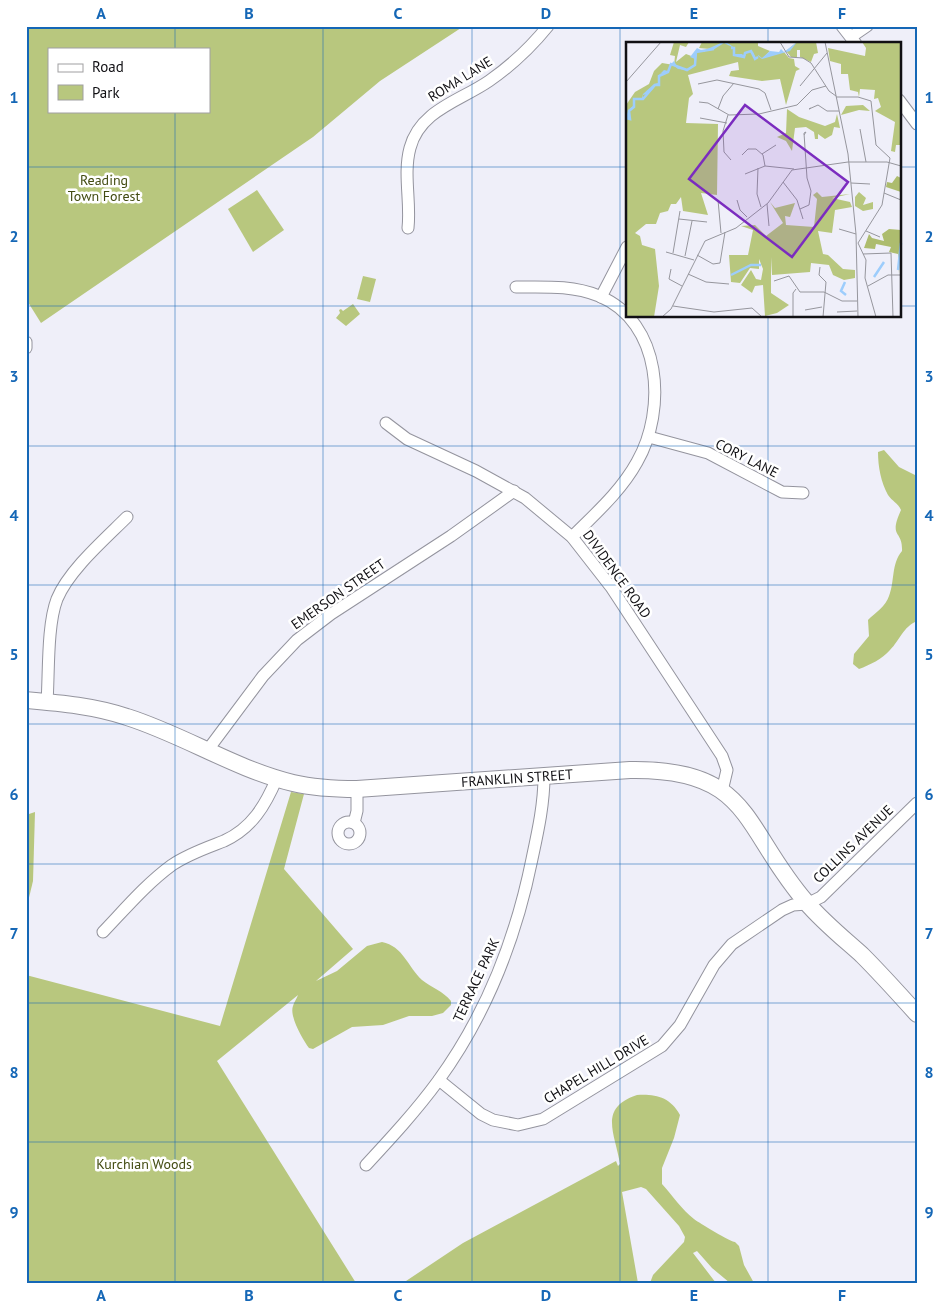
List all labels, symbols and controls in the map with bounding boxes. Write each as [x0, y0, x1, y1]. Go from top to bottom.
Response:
text: A [96, 3, 106, 23]
text: B [244, 3, 254, 23]
text: C [394, 3, 403, 23]
text: D [541, 3, 551, 23]
text: E [690, 3, 698, 23]
text: F [838, 3, 846, 23]
inset map [626, 42, 900, 318]
legend [48, 48, 210, 112]
street label: ROMA LANE [425, 52, 495, 106]
text: Road [92, 57, 124, 76]
text: Park [92, 83, 120, 102]
text: 1 [9, 87, 19, 107]
text: 1 [924, 87, 934, 107]
park label: Reading Town Forest [68, 171, 140, 205]
text: 2 [9, 226, 19, 246]
text: 2 [924, 226, 934, 246]
text: 3 [9, 366, 19, 386]
text: 3 [924, 366, 934, 386]
street label: CORY LANE [712, 434, 782, 482]
text: 4 [9, 505, 19, 525]
text: 4 [924, 505, 934, 525]
street label: DIVIDENCE ROAD [579, 526, 655, 622]
street label: EMERSON STREET [287, 555, 389, 633]
text: 5 [9, 644, 19, 664]
text: 5 [924, 644, 934, 664]
street label: FRANKLIN STREET [460, 765, 574, 791]
text: 6 [9, 784, 19, 804]
text: 6 [924, 784, 934, 804]
street label: COLLINS AVENUE [809, 801, 897, 887]
text: 7 [9, 923, 19, 943]
text: 7 [924, 923, 934, 943]
street label: TERRACE PARK [449, 935, 504, 1025]
street label: CHAPEL HILL DRIVE [540, 1031, 652, 1107]
text: 8 [9, 1062, 19, 1082]
text: 8 [924, 1062, 934, 1082]
park label: Kurchian Woods [96, 1155, 192, 1173]
text: 9 [9, 1202, 19, 1222]
text: 9 [924, 1202, 934, 1222]
text: A [96, 1285, 106, 1305]
text: B [244, 1285, 254, 1305]
text: C [394, 1285, 403, 1305]
text: D [541, 1285, 551, 1305]
text: E [690, 1285, 698, 1305]
text: F [838, 1285, 846, 1305]

